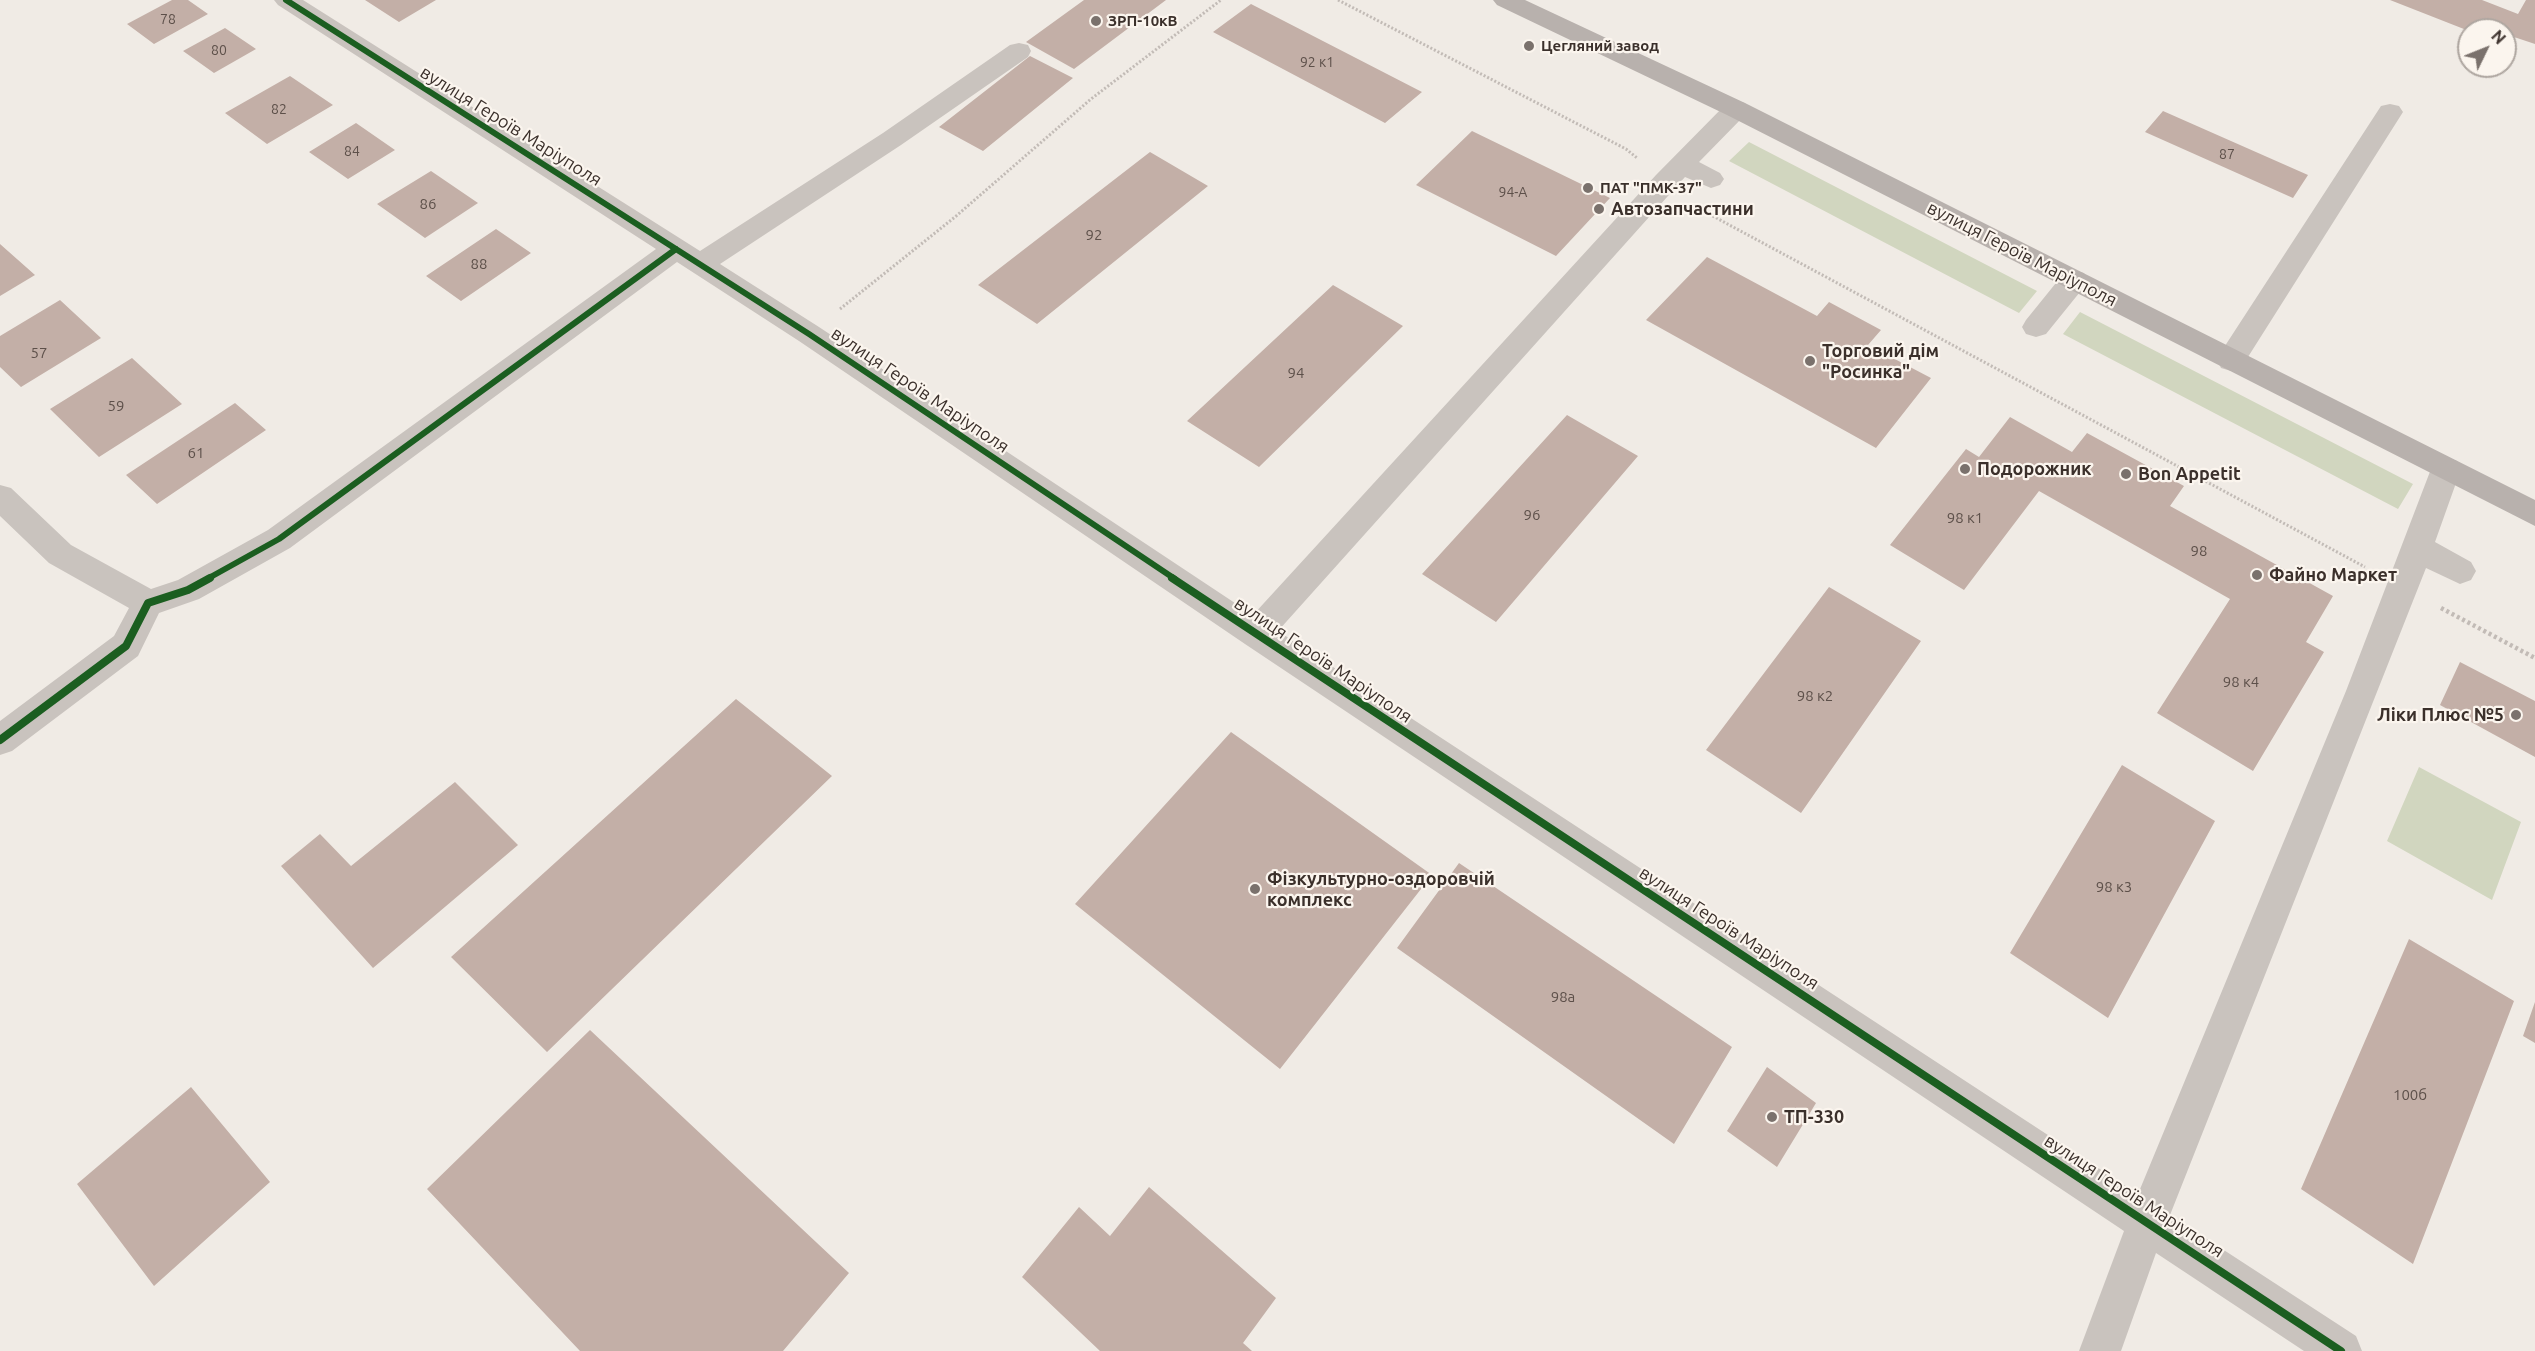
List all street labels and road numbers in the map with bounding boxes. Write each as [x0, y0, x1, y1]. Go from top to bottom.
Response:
street label: вулиця Героїв Маріуполя [416, 61, 606, 191]
street label: вулиця Героїв Маріуполя [1924, 197, 2120, 311]
street label: вулиця Героїв Маріуполя [827, 322, 1013, 458]
street label: вулиця Героїв Маріуполя [1230, 592, 1416, 728]
street label: вулиця Героїв Маріуполя [1635, 862, 1823, 994]
street label: вулиця Героїв Маріуполя [2040, 1130, 2228, 1262]

